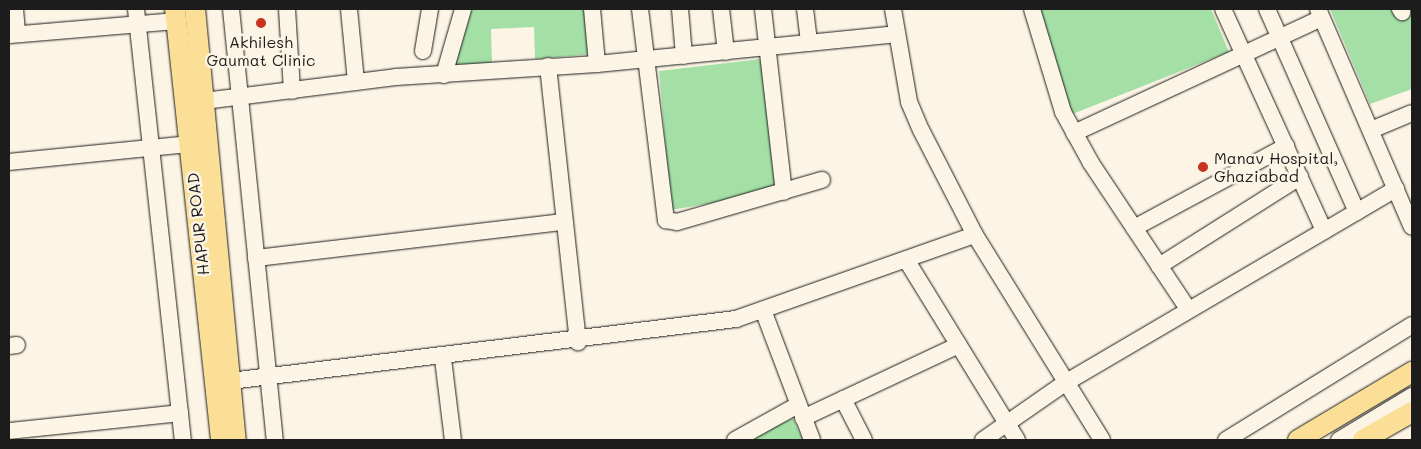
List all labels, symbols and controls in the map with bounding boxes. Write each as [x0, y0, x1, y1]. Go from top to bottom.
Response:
marker: Akhilesh Gaumat Clinic [254, 16, 268, 30]
place label: Akhilesh Gaumat Clinic [207, 32, 315, 70]
place label: Manav Hospital, Ghaziabad [1214, 148, 1338, 186]
marker: Manav Hospital, Ghaziabad [1196, 160, 1210, 174]
street label: HAPUR ROAD [183, 172, 213, 276]

